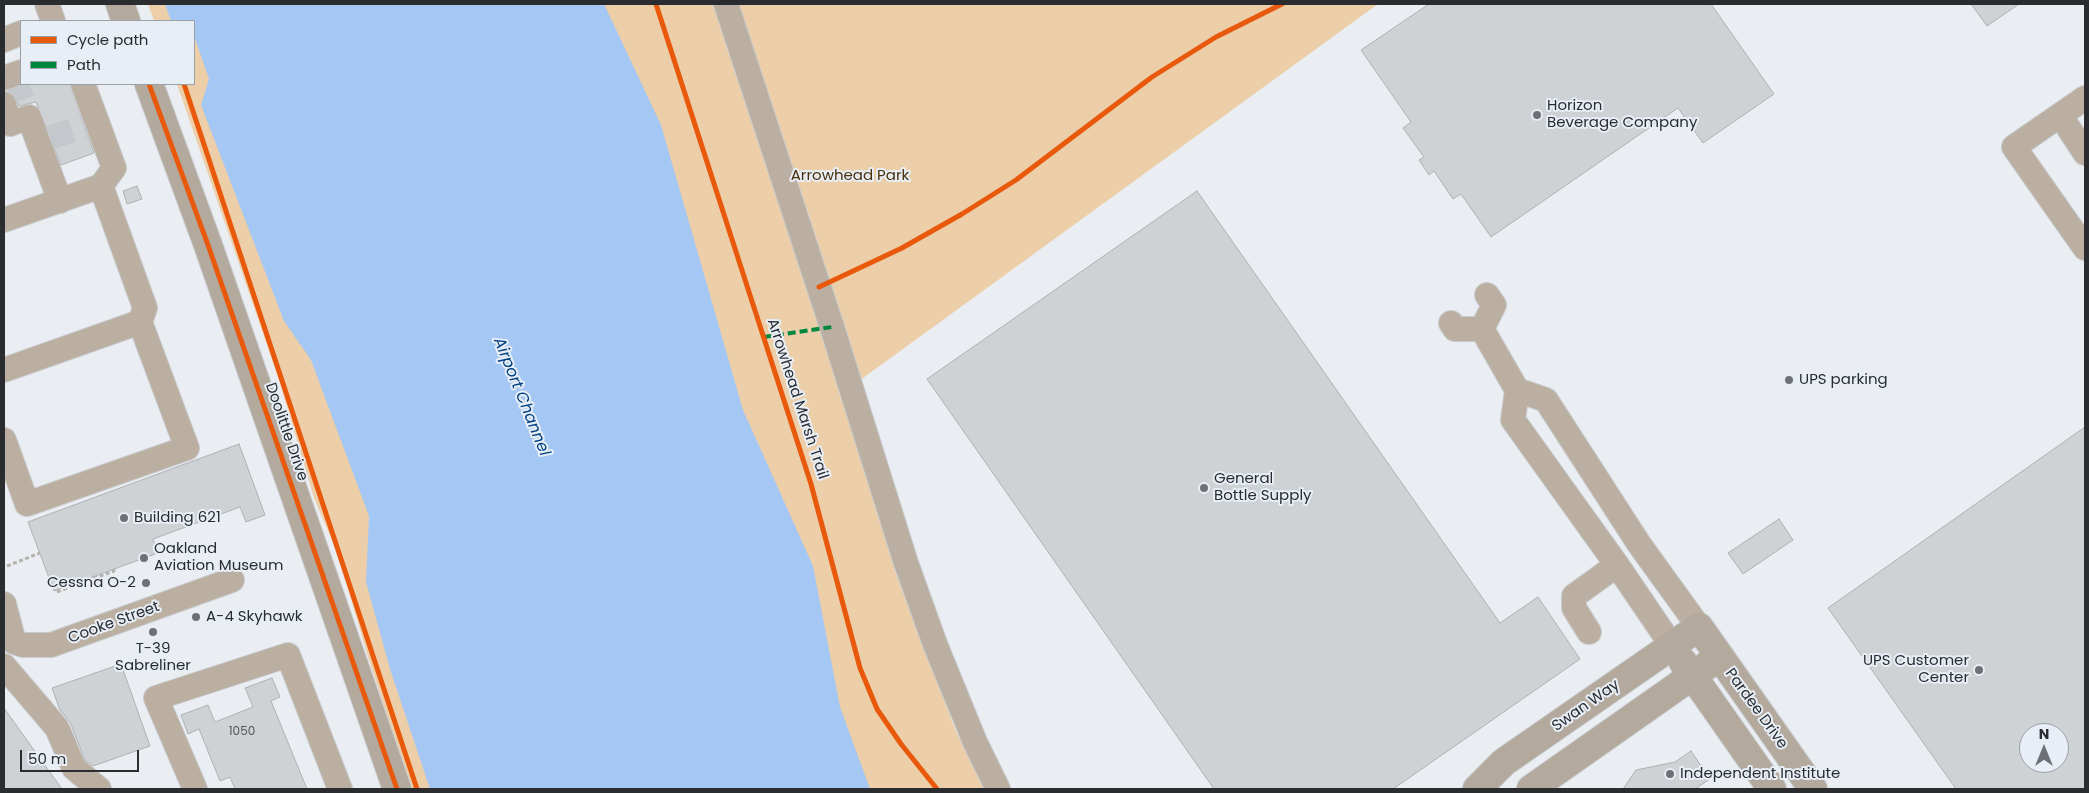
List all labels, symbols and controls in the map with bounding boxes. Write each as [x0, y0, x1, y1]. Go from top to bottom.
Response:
legend [20, 20, 195, 85]
text: Cycle path [67, 29, 148, 50]
text: Path [67, 54, 101, 75]
place label: Horizon Beverage Company [1547, 97, 1697, 132]
marker: Horizon Beverage Company [1531, 109, 1543, 121]
park label: Arrowhead Park [791, 167, 909, 185]
street label: Arrowhead Marsh Trail [763, 316, 831, 482]
water label: Airport Channel [488, 335, 554, 459]
place label: UPS parking [1799, 371, 1888, 389]
marker: UPS parking [1783, 374, 1795, 386]
street label: Doolittle Drive [261, 381, 311, 483]
place label: General Bottle Supply [1214, 470, 1312, 505]
marker: General Bottle Supply [1198, 482, 1210, 494]
place label: Building 621 [134, 509, 221, 527]
marker: Building 621 [118, 512, 130, 524]
place label: Oakland Aviation Museum [154, 540, 283, 575]
marker: Oakland Aviation Museum [138, 552, 150, 564]
place label: Cessna O-2 [47, 574, 136, 592]
marker: Cessna O-2 [140, 577, 152, 589]
street label: Cooke Street [66, 598, 162, 648]
place label: A-4 Skyhawk [206, 608, 303, 626]
marker: A-4 Skyhawk [190, 611, 202, 623]
marker: T-39 Sabreliner [147, 626, 159, 638]
place label: T-39 Sabreliner [115, 640, 191, 675]
place label: UPS Customer Center [1863, 652, 1969, 687]
marker: UPS Customer Center [1973, 664, 1985, 676]
street label: Pardee Drive [1721, 665, 1791, 753]
street label: Swan Way [1549, 676, 1623, 736]
north arrow [2019, 723, 2069, 773]
text: N [2039, 724, 2049, 744]
house number: 1050 [229, 725, 255, 739]
scale bar [22, 740, 141, 772]
text: 50 m [28, 748, 66, 769]
place label: Independent Institute [1680, 765, 1840, 783]
marker: Independent Institute [1664, 768, 1676, 780]

